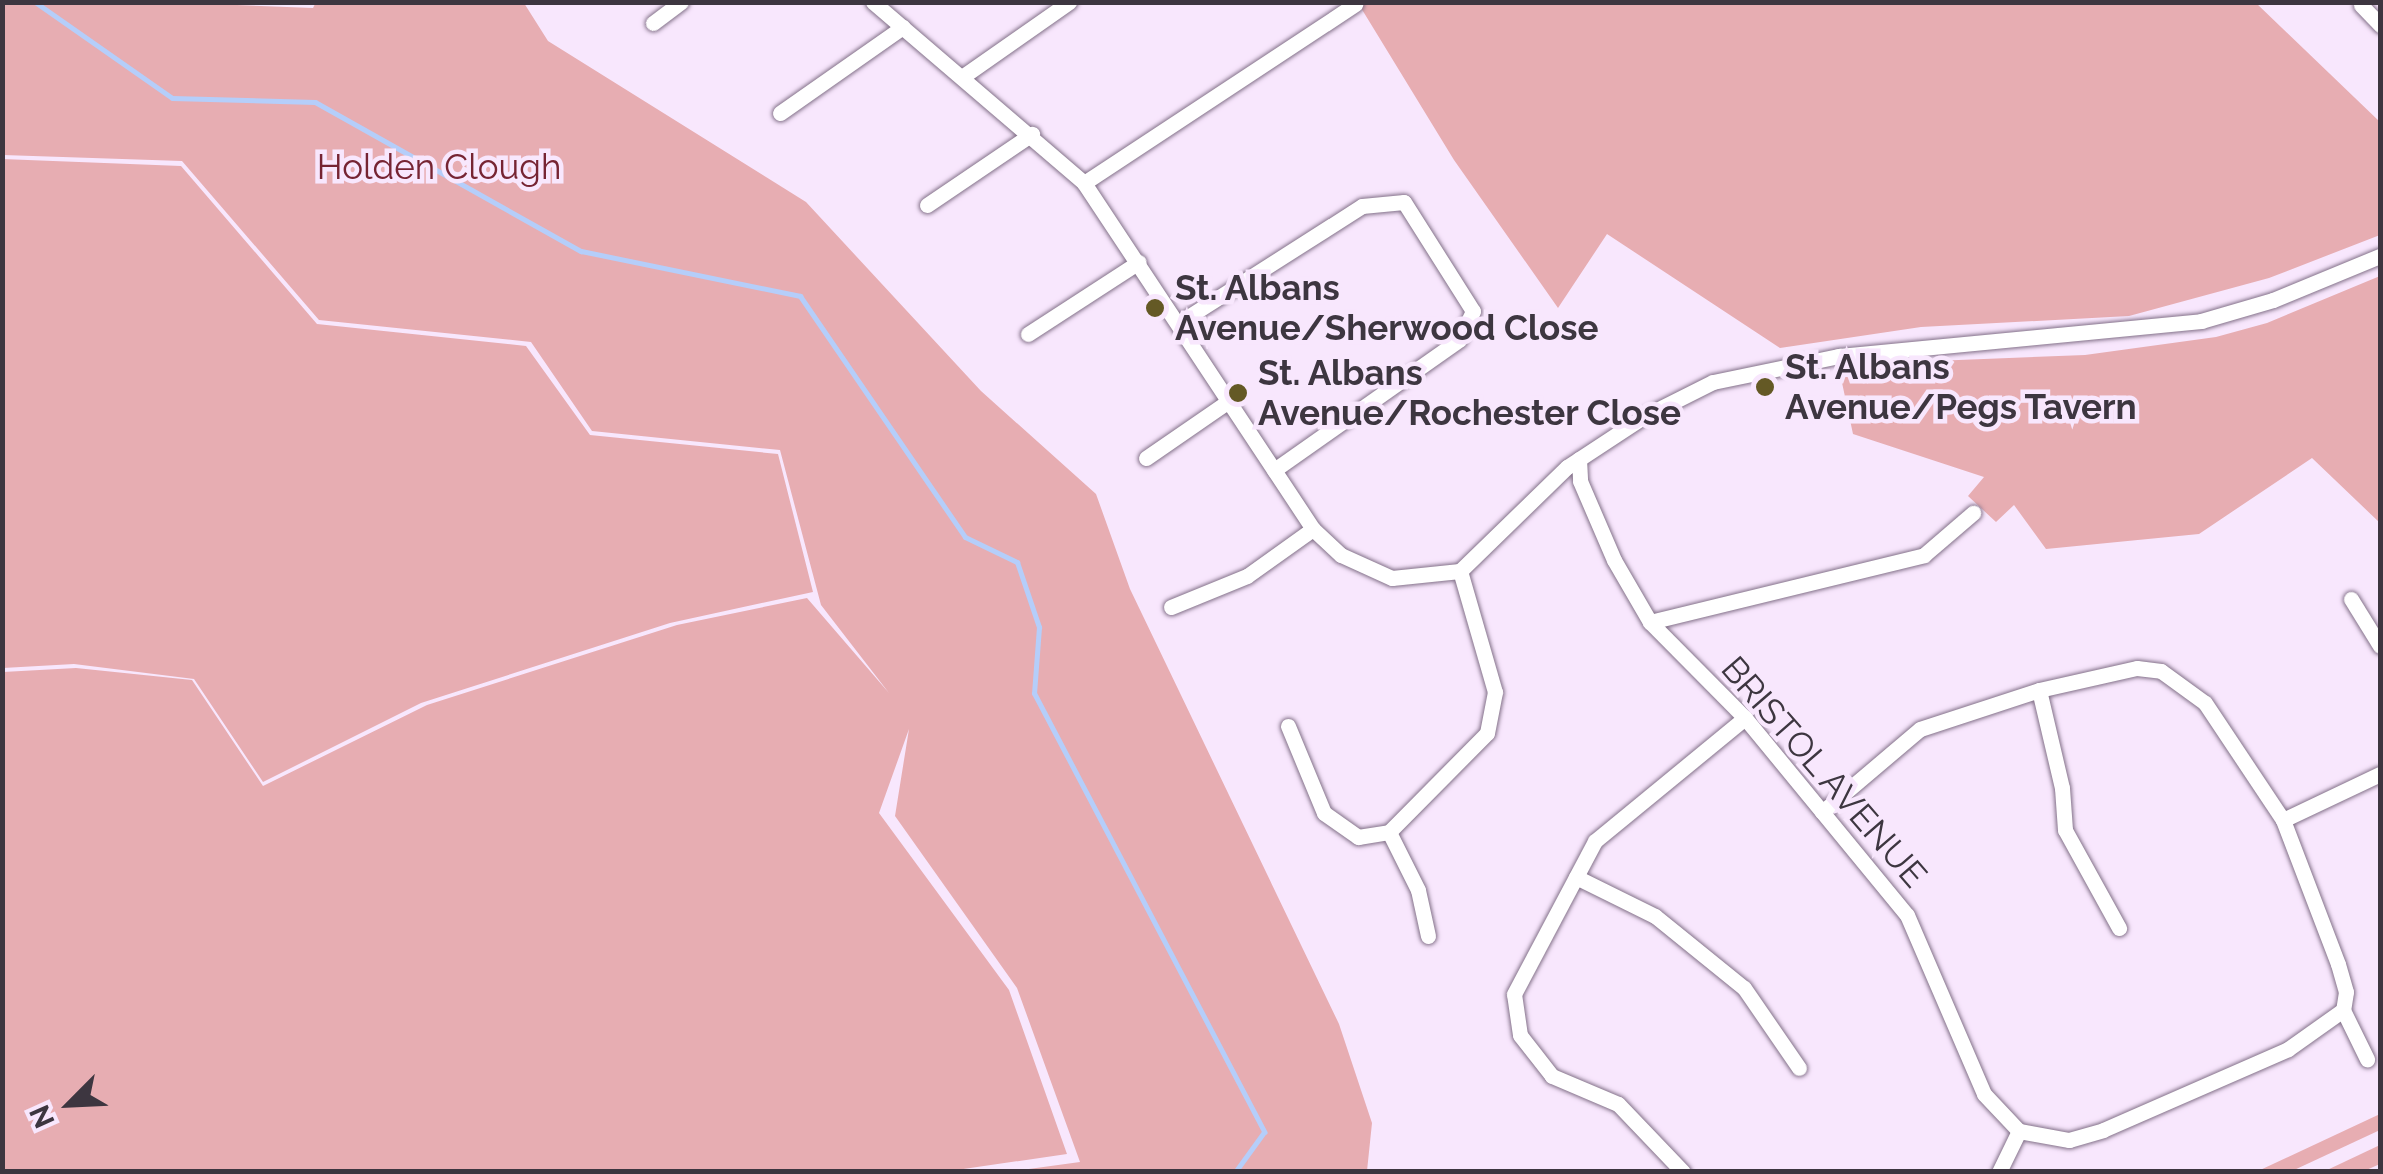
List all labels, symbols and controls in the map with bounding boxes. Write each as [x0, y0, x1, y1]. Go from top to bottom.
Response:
park label: Holden Clough [317, 146, 561, 188]
place label: St. Albans Avenue/Sherwood Close [1175, 267, 1599, 349]
marker: St. Albans Avenue/Sherwood Close [1144, 297, 1166, 319]
place label: St. Albans Avenue/Pegs Tavern [1785, 346, 2138, 428]
place label: St. Albans Avenue/Rochester Close [1258, 352, 1682, 434]
marker: St. Albans Avenue/Pegs Tavern [1754, 376, 1776, 398]
marker: St. Albans Avenue/Rochester Close [1227, 382, 1249, 404]
street label: BRISTOL AVENUE [1712, 647, 1936, 897]
north arrow [20, 1054, 120, 1154]
text: N [23, 1100, 62, 1133]

